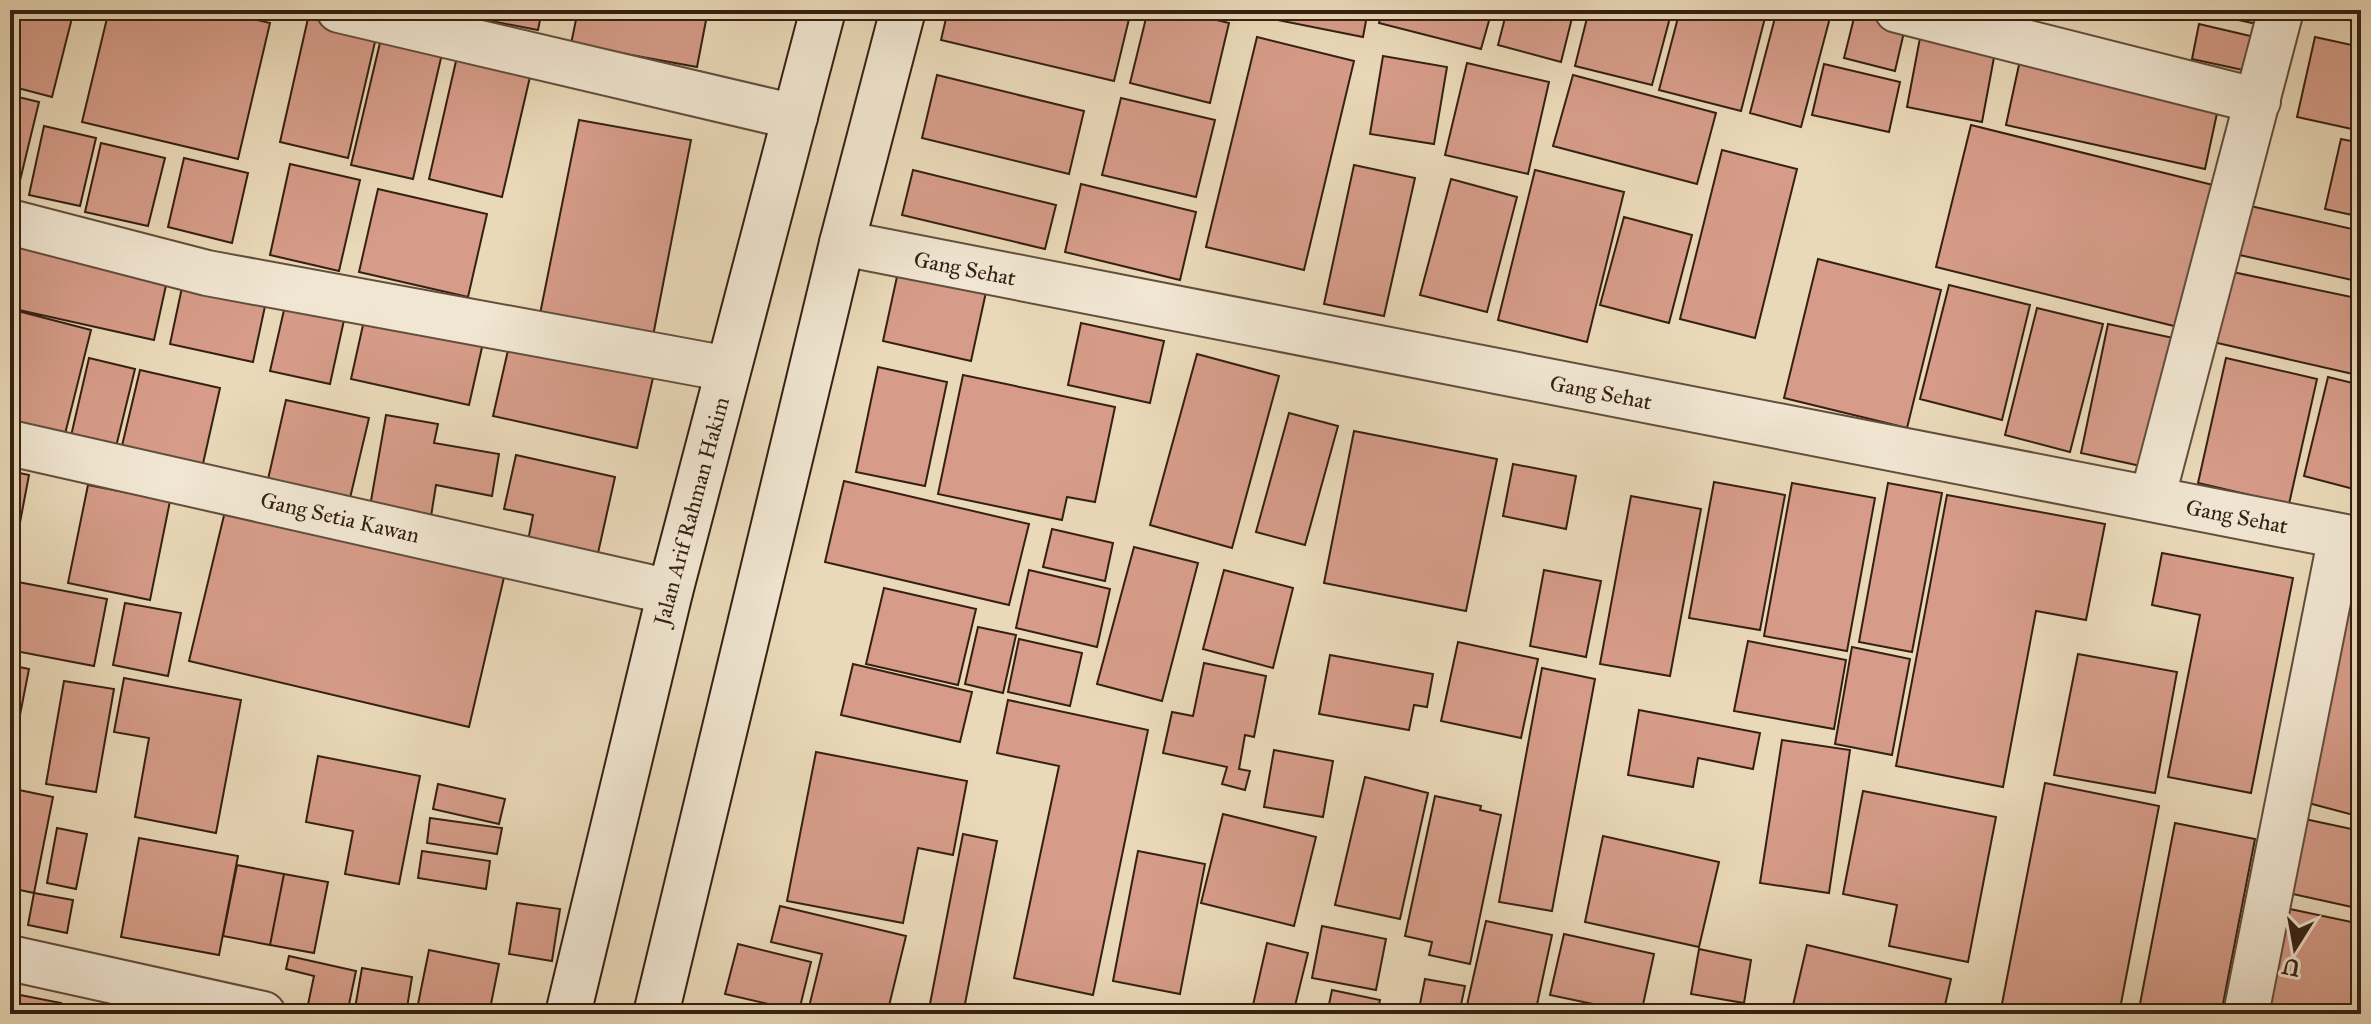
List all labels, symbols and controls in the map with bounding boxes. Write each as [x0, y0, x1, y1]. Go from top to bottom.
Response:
street label: Gang Sehat [912, 245, 1018, 292]
street label: Gang Sehat [1548, 369, 1654, 416]
street label: Jalan Arif Rahman Hakim [647, 393, 735, 630]
street label: Gang Setia Kawan [258, 486, 422, 549]
street label: Gang Sehat [2184, 493, 2290, 540]
north arrow [2255, 908, 2335, 988]
text: U [2280, 952, 2302, 982]

